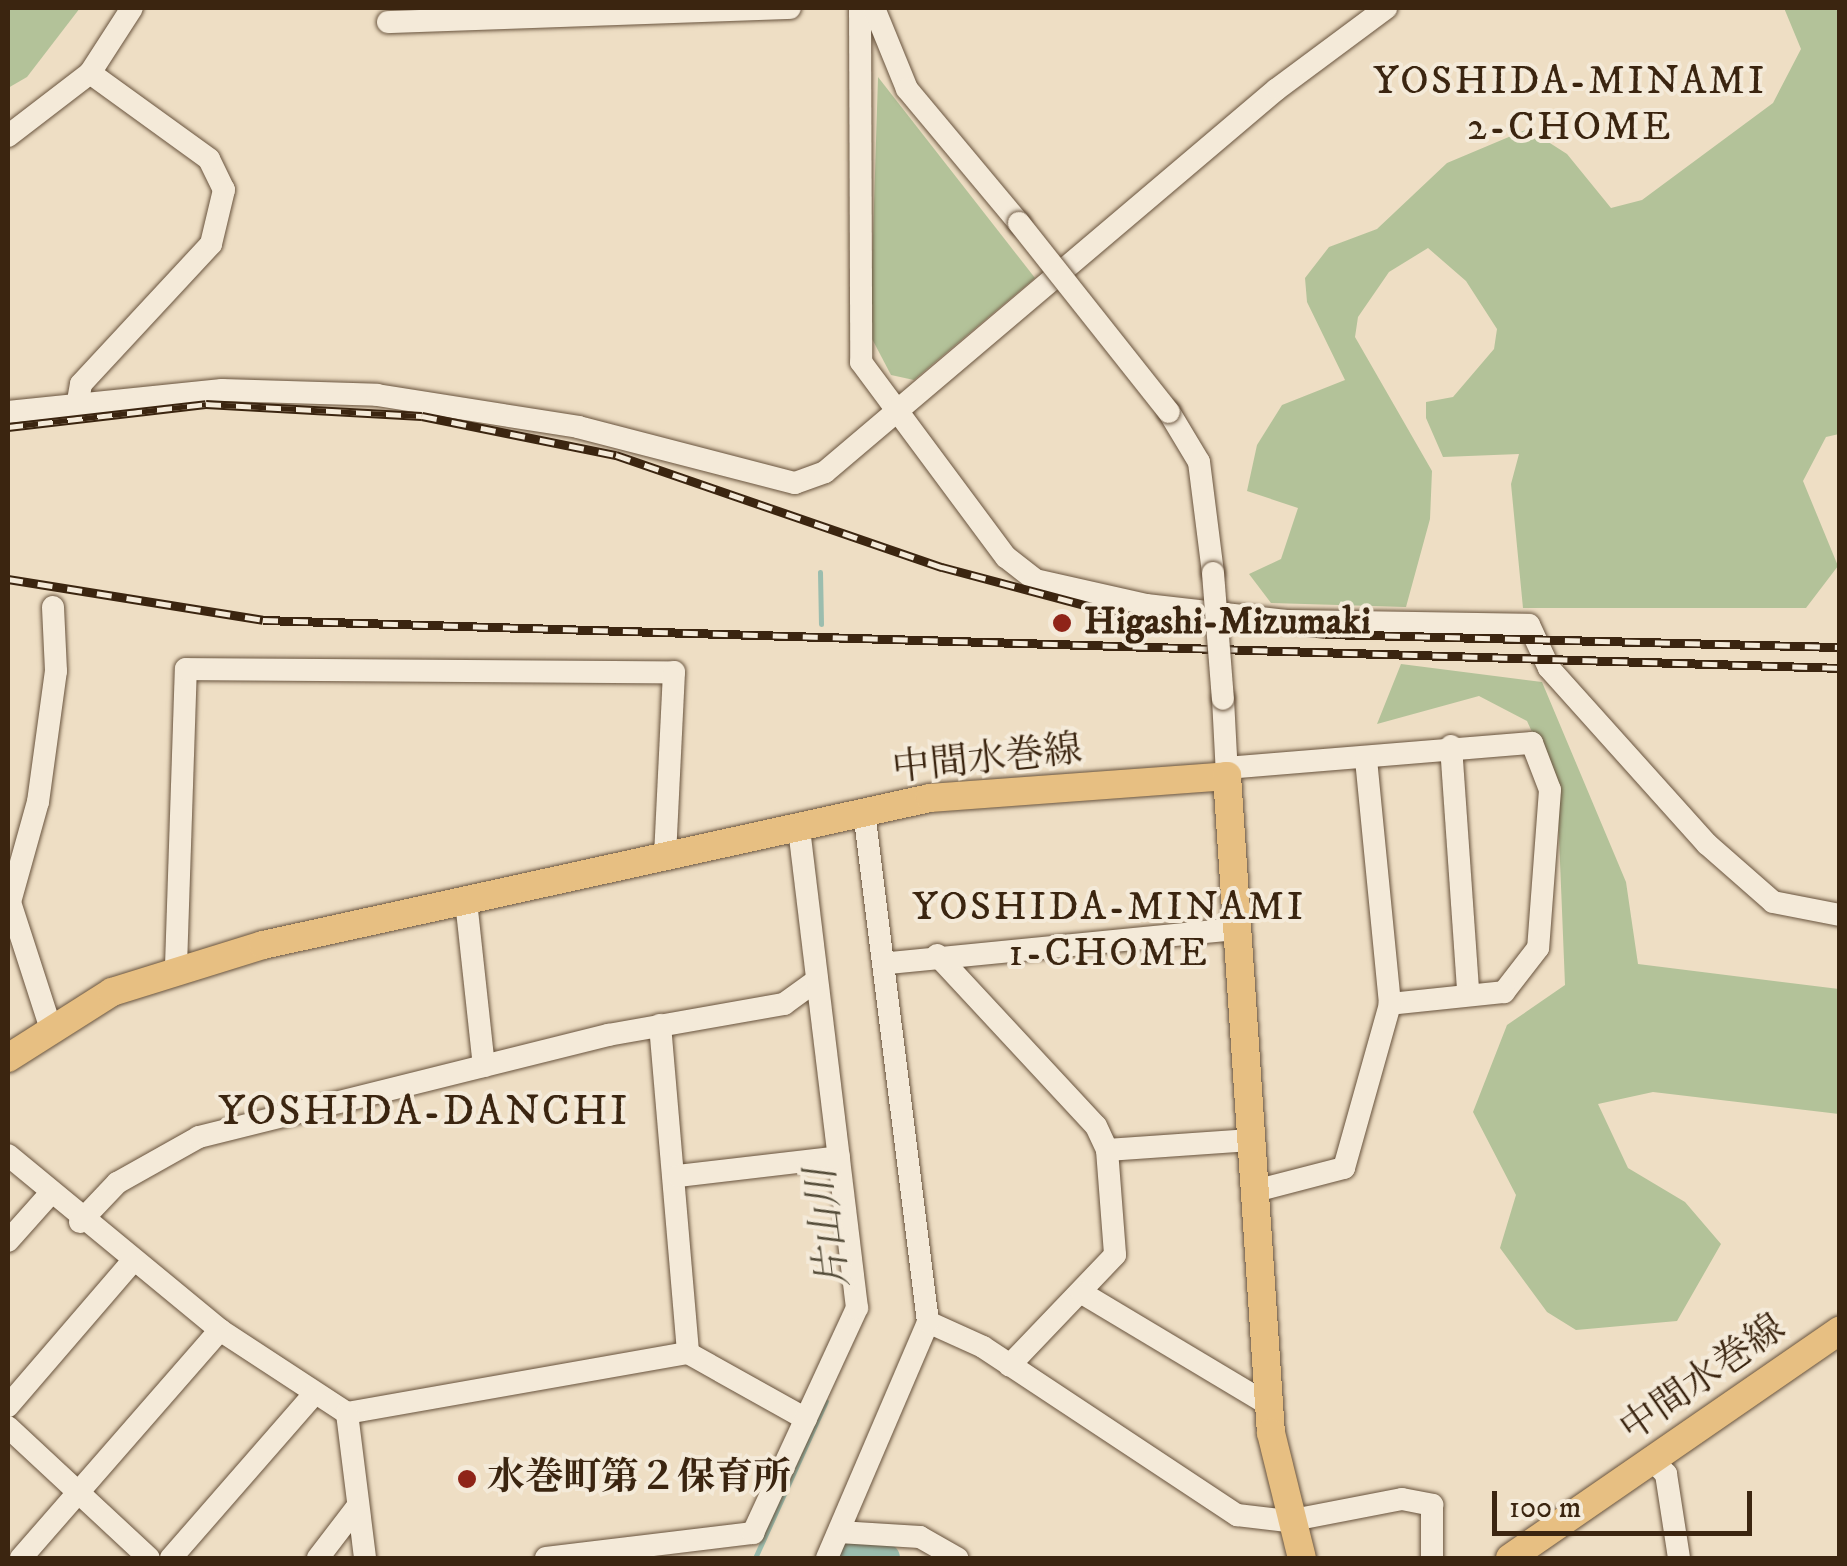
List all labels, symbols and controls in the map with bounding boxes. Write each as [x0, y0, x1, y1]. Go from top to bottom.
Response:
district label: YOSHIDA-MINAMI 2-CHOME [1373, 58, 1767, 152]
place label: Higashi-Mizumaki [1084, 600, 1371, 646]
marker: Higashi-Mizumaki [1049, 610, 1075, 636]
street label: 中間水巻線 [890, 727, 1084, 793]
district label: YOSHIDA-MINAMI 1-CHOME [912, 884, 1306, 978]
district label: YOSHIDA-DANCHI [218, 1087, 630, 1137]
water label: 片山川 [798, 1166, 860, 1290]
street label: 中間水巻線 [1612, 1306, 1794, 1452]
place label: 水巻町第２保育所 [487, 1456, 791, 1502]
marker: 水巻町第２保育所 [456, 1468, 478, 1490]
scale bar [1497, 1471, 1757, 1533]
text: 100 m [1509, 1490, 1581, 1527]

